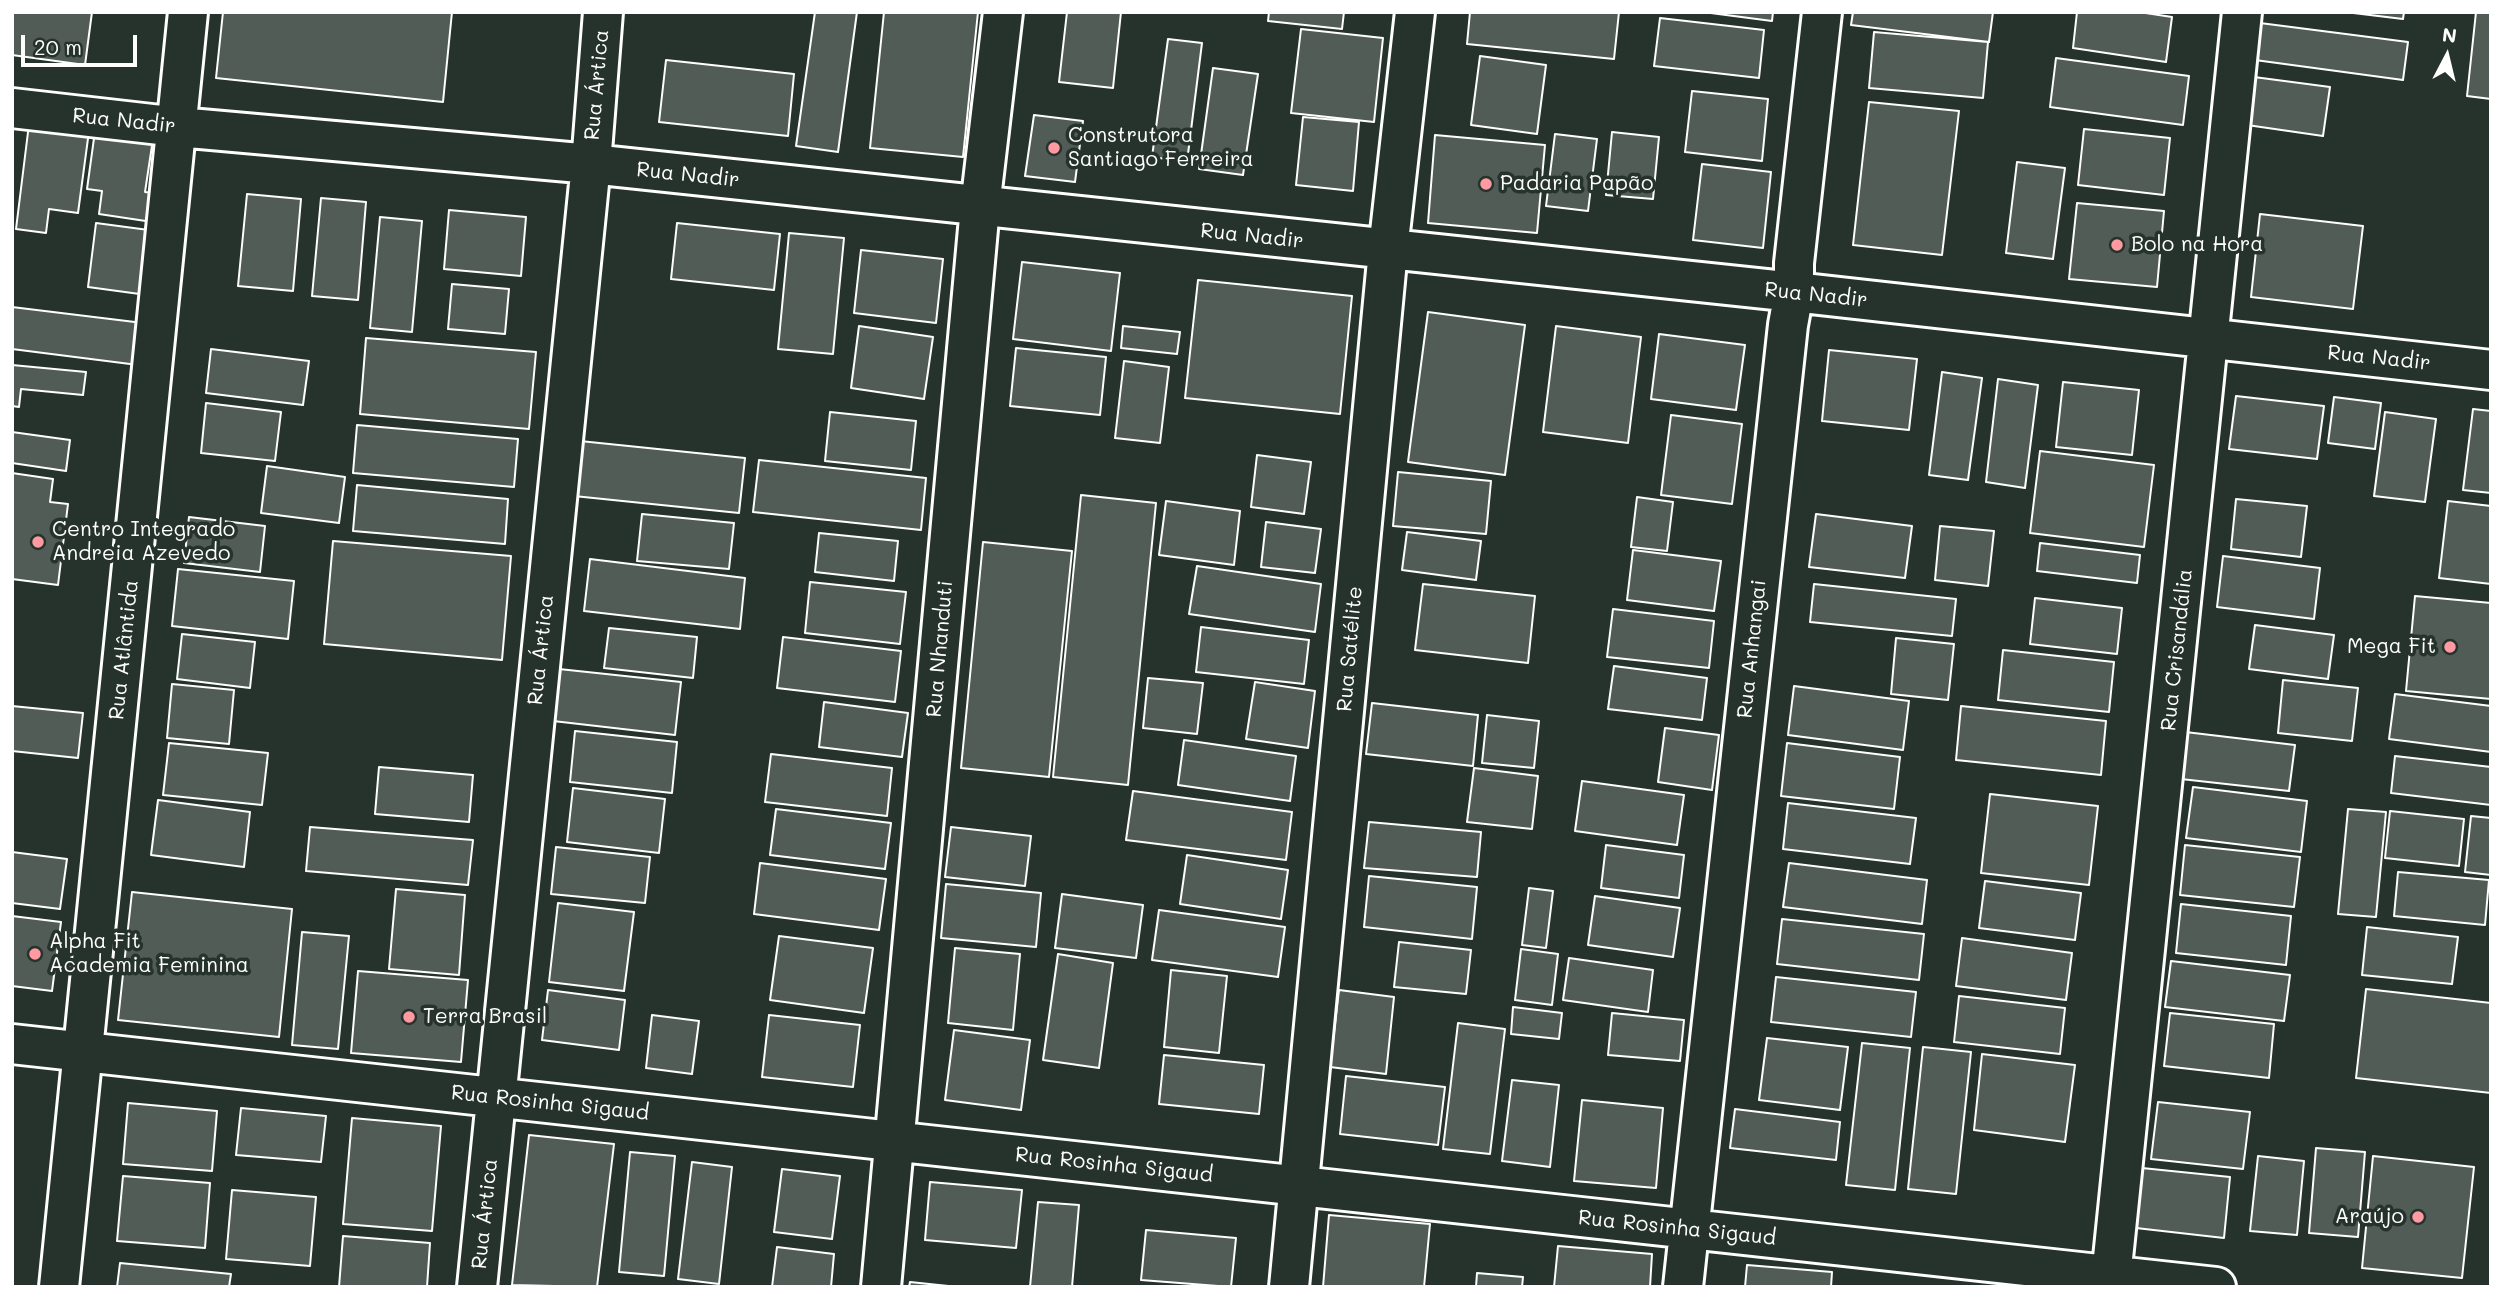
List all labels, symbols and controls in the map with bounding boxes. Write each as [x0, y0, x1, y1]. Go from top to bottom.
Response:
scale bar [24, 21, 140, 65]
north arrow [2412, 21, 2482, 91]
text: N [2441, 21, 2458, 48]
street label: Rua Ártica [580, 29, 614, 141]
text: 20 m [34, 33, 82, 60]
street label: Rua Nadir [71, 103, 177, 139]
place label: Construtora Santiago Ferreira [1068, 123, 1254, 173]
marker: Construtora Santiago Ferreira [1046, 140, 1062, 156]
street label: Rua Nadir [635, 157, 741, 193]
place label: Padaria Papão [1500, 171, 1653, 197]
marker: Padaria Papão [1478, 176, 1494, 192]
street label: Rua Nadir [1199, 218, 1305, 254]
place label: Bolo na Hora [2131, 232, 2263, 258]
marker: Bolo na Hora [2109, 237, 2125, 253]
street label: Rua Nadir [1763, 277, 1869, 313]
street label: Rua Nadir [2326, 340, 2432, 376]
place label: Centro Integrado Andreia Azevedo [52, 517, 235, 567]
marker: Centro Integrado Andreia Azevedo [30, 534, 46, 550]
street label: Rua Crisandália [2156, 568, 2198, 732]
street label: Rua Anhangai [1732, 578, 1772, 720]
street label: Rua Atlântida [104, 579, 144, 721]
street label: Rua Nhanduti [921, 580, 959, 718]
street label: Rua Satélite [1332, 585, 1368, 713]
street label: Rua Ártica [523, 594, 559, 706]
place label: Mega Fit [2347, 634, 2436, 660]
marker: Mega Fit [2442, 639, 2458, 655]
place label: Alpha Fit Academia Feminina [49, 929, 249, 979]
marker: Alpha Fit Academia Feminina [27, 946, 43, 962]
place label: Terra Brasil [423, 1004, 547, 1030]
marker: Terra Brasil [401, 1009, 417, 1025]
street label: Rua Rosinha Sigaud [450, 1080, 650, 1126]
street label: Rua Rosinha Sigaud [1014, 1142, 1214, 1188]
street label: Rua Ártica [467, 1158, 503, 1270]
place label: Araújo [2335, 1204, 2404, 1230]
street label: Rua Rosinha Sigaud [1577, 1205, 1777, 1251]
marker: Araújo [2410, 1209, 2426, 1225]

